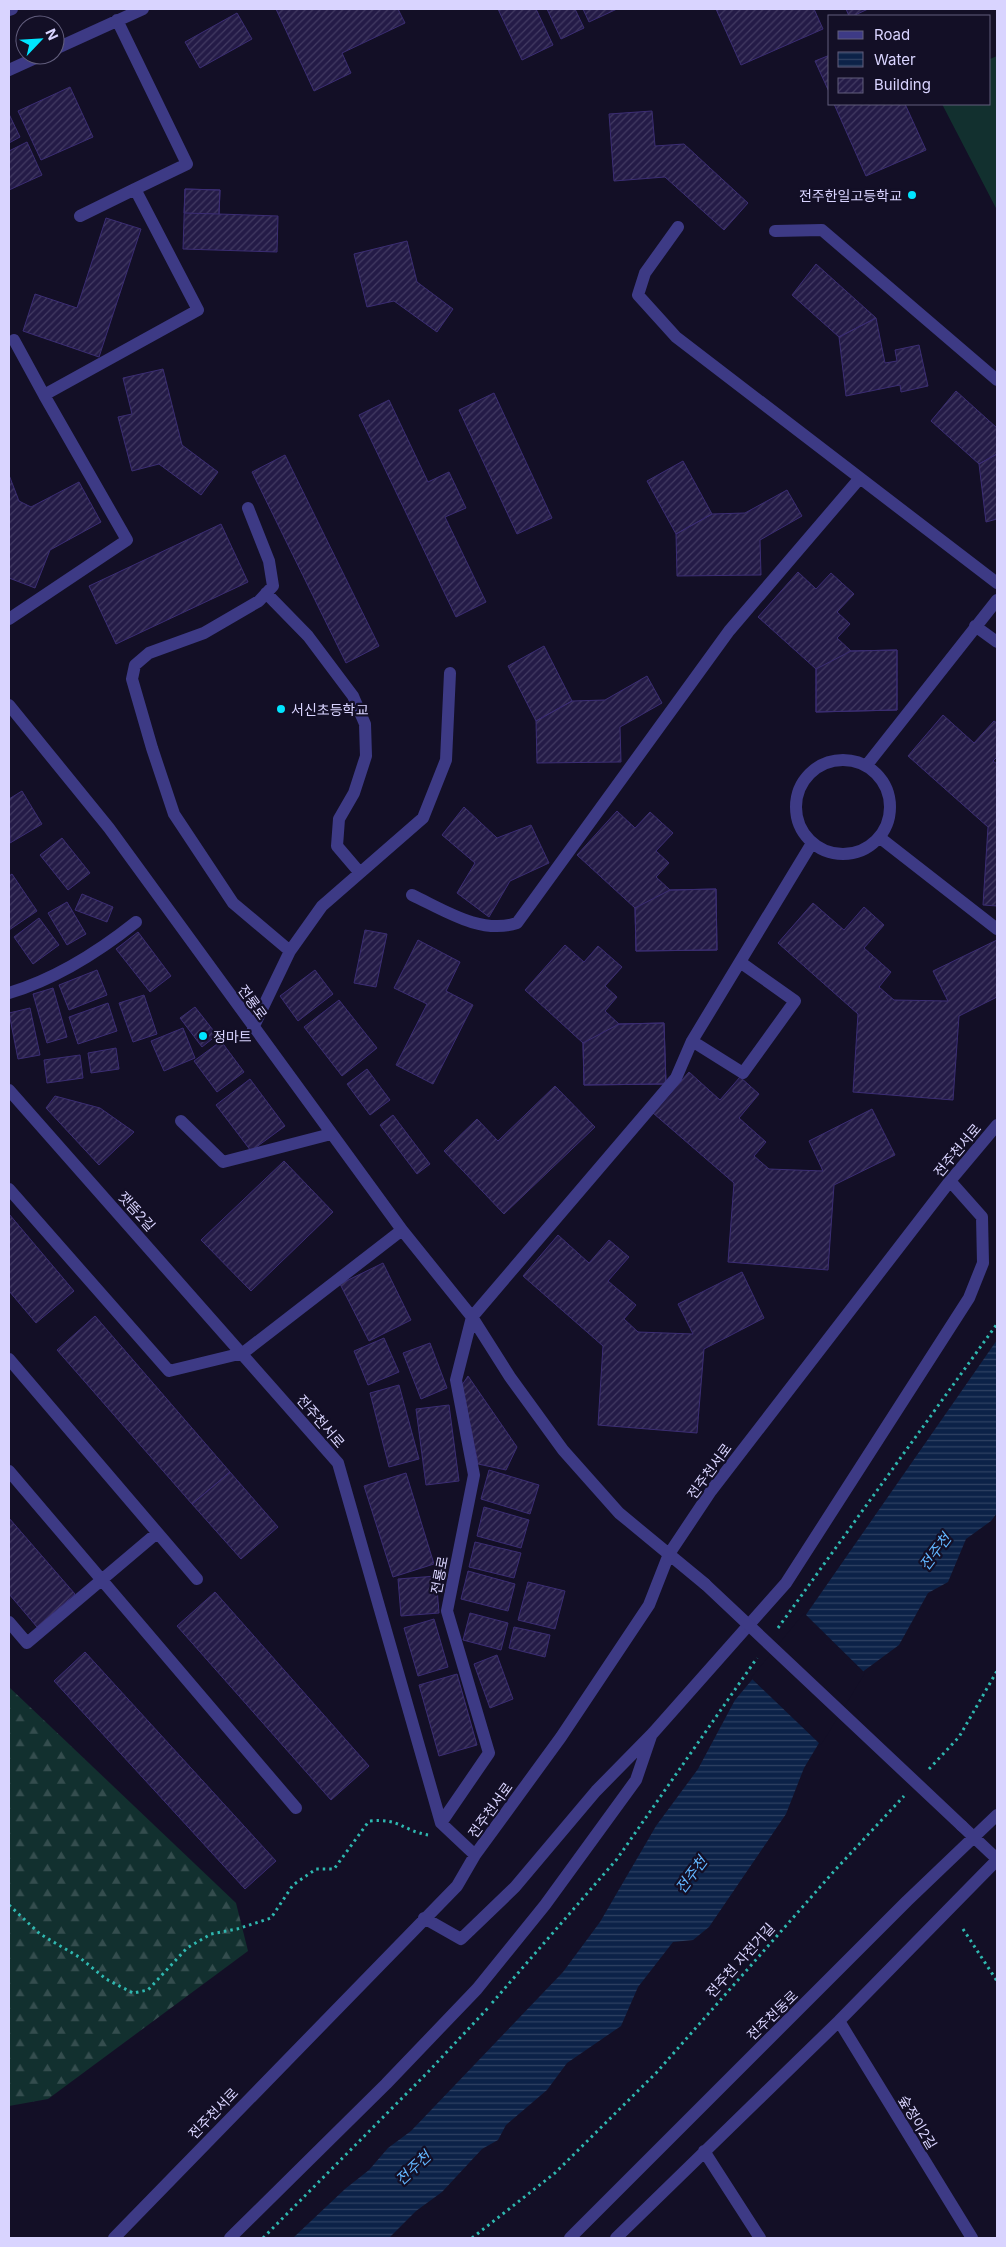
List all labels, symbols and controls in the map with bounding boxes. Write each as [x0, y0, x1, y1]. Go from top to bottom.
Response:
north arrow [15, 15, 65, 65]
legend [828, 15, 991, 105]
text: Road [874, 25, 910, 44]
text: N [42, 26, 62, 43]
text: Water [874, 50, 916, 69]
text: Building [874, 75, 931, 94]
place label: 전주한일고등학교 [799, 187, 902, 204]
marker: 전주한일고등학교 [906, 189, 918, 201]
place label: 서신초등학교 [291, 701, 368, 718]
marker: 서신초등학교 [275, 703, 287, 715]
street label: 전룡로 [235, 981, 271, 1023]
place label: 정마트 [213, 1028, 252, 1045]
marker: 정마트 [197, 1030, 209, 1042]
street label: 전주천서로 [930, 1120, 984, 1180]
street label: 잿뜸2길 [115, 1188, 159, 1234]
street label: 전주천서로 [293, 1391, 349, 1451]
street label: 전주천서로 [683, 1440, 735, 1502]
water label: 전주천 [915, 1528, 956, 1574]
street label: 전룡로 [427, 1554, 451, 1596]
street label: 전주천서로 [464, 1779, 516, 1841]
water label: 전주천 [671, 1851, 712, 1897]
street label: 전주천 자전거길 [702, 1919, 778, 2001]
street label: 전주천동로 [743, 1986, 801, 2043]
street label: 전주천서로 [185, 2084, 242, 2142]
street label: 숲정이2길 [895, 2092, 941, 2152]
water label: 전주천 [391, 2145, 436, 2189]

